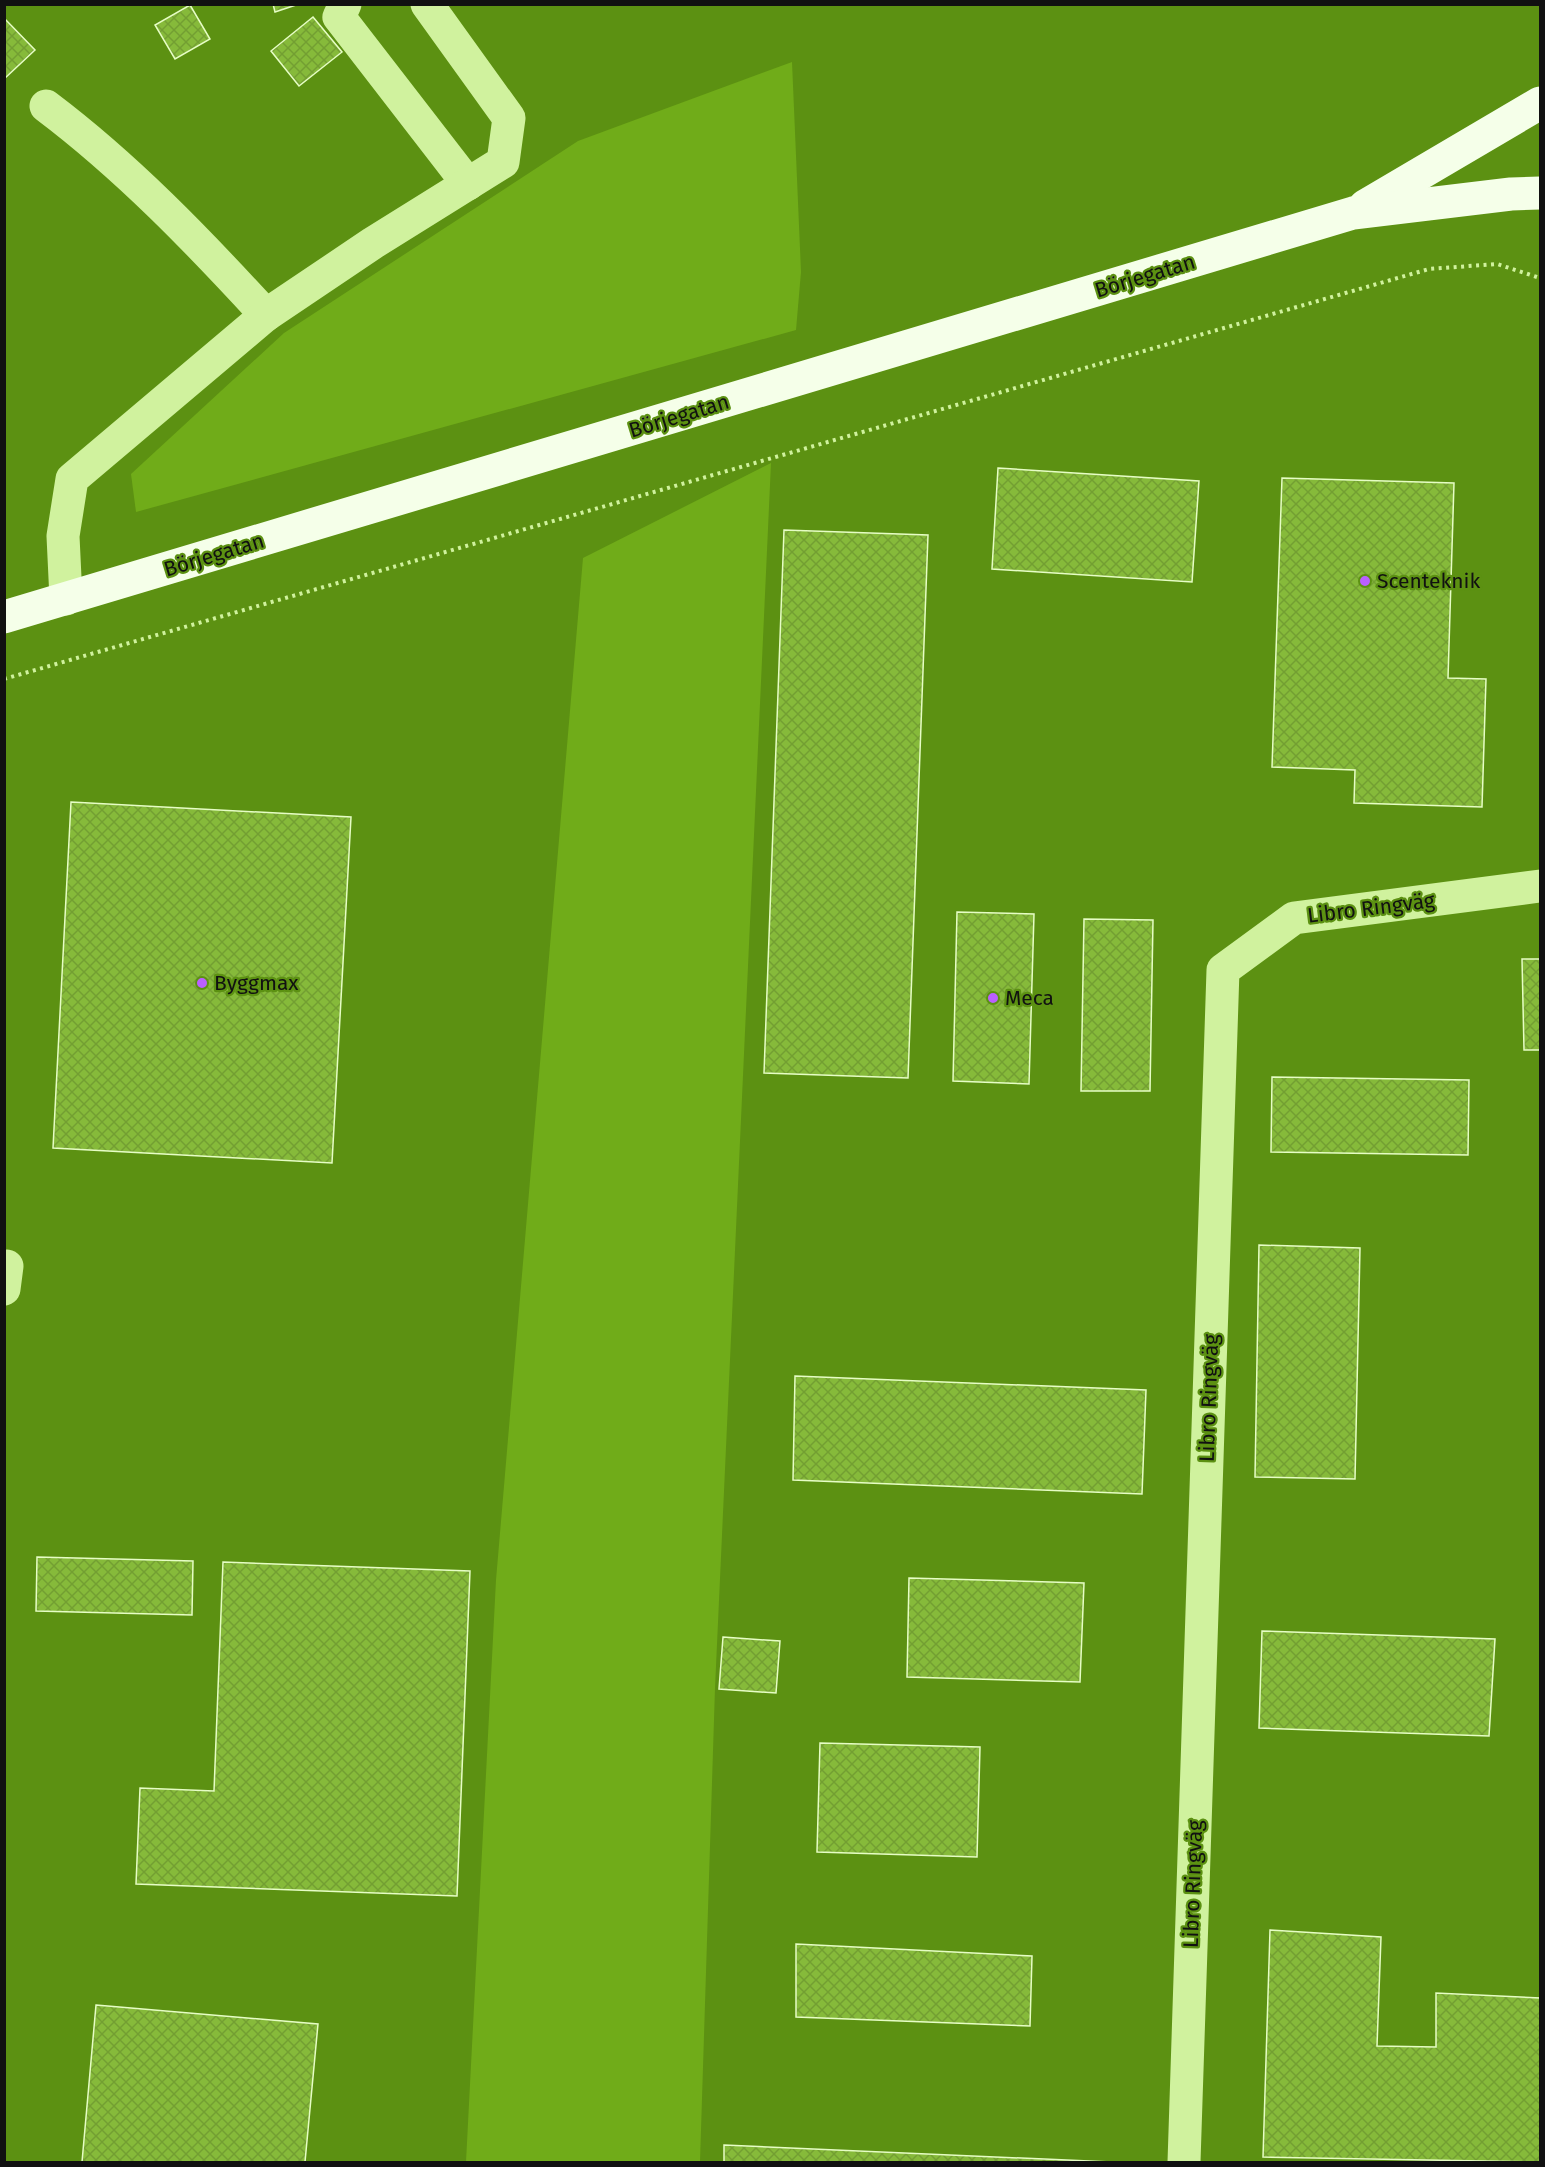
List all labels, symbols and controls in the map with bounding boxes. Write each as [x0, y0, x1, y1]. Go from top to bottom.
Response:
street label: Börjegatan [1092, 248, 1198, 304]
street label: Börjegatan [626, 388, 732, 444]
street label: Börjegatan [161, 527, 267, 583]
place label: Scenteknik [1377, 568, 1481, 594]
marker: Scenteknik [1358, 574, 1372, 588]
street label: Libro Ringväg [1306, 887, 1436, 929]
place label: Byggmax [214, 970, 299, 996]
marker: Byggmax [195, 976, 209, 990]
place label: Meca [1005, 985, 1054, 1011]
marker: Meca [986, 991, 1000, 1005]
street label: Libro Ringväg [1194, 1333, 1224, 1462]
street label: Libro Ringväg [1178, 1819, 1208, 1948]

